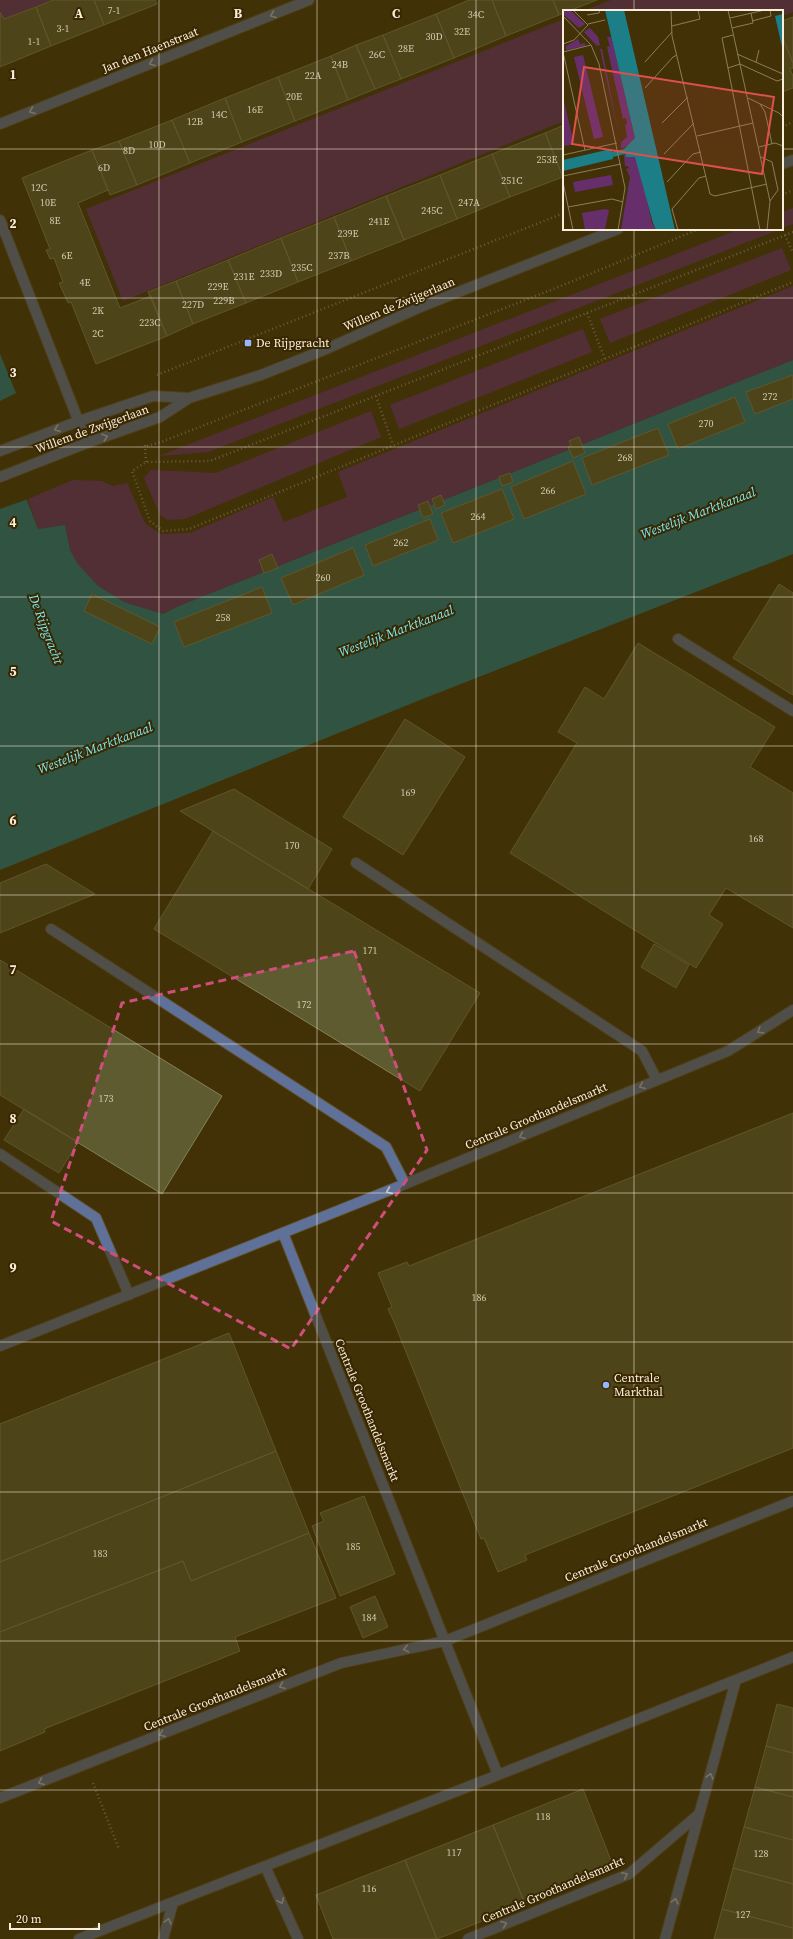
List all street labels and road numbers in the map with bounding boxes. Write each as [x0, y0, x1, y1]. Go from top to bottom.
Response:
street label: Jan den Haenstraat [99, 23, 200, 77]
street label: Willem de Zwijgerlaan [341, 273, 457, 335]
street label: Willem de Zwijgerlaan [33, 401, 151, 457]
street label: Centrale Groothandelsmarkt [463, 1079, 610, 1153]
street label: Centrale Groothandelsmarkt [331, 1336, 403, 1484]
street label: Centrale Groothandelsmarkt [562, 1514, 710, 1586]
street label: Centrale Groothandelsmarkt [141, 1663, 289, 1735]
street label: Centrale Groothandelsmarkt [480, 1853, 627, 1927]

